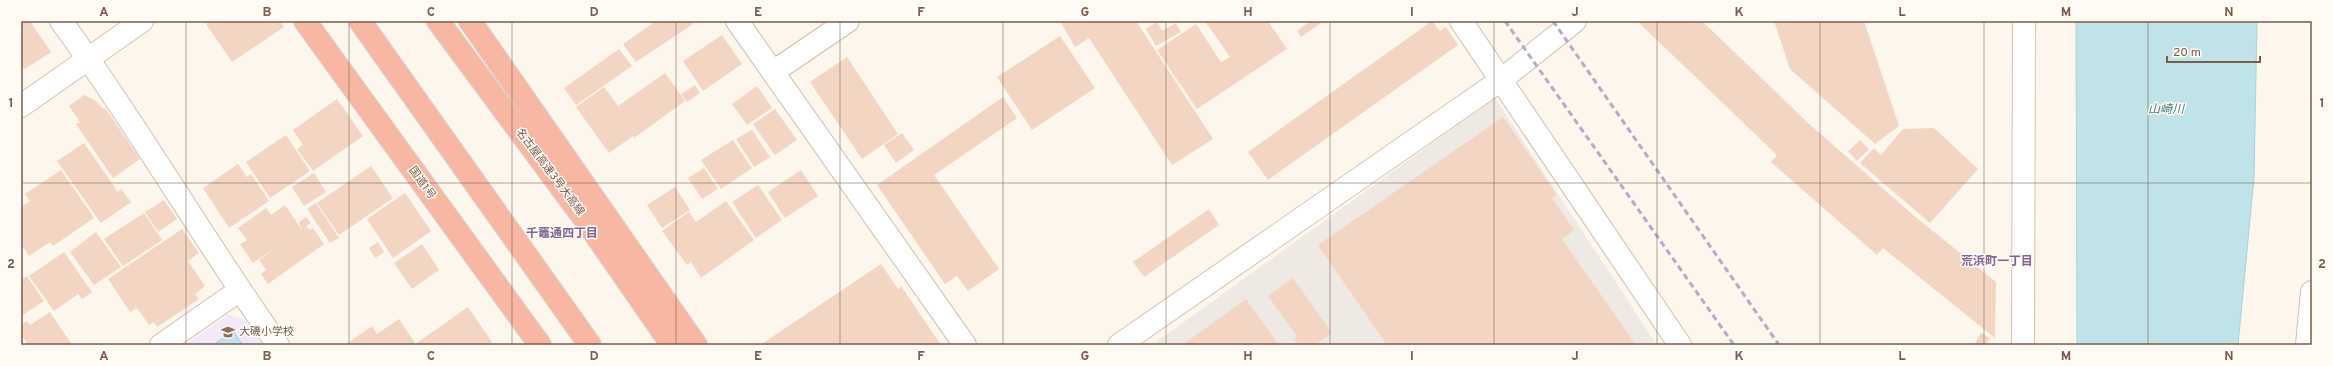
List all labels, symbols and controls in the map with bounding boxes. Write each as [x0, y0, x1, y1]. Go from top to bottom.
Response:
text: A [99, 5, 109, 21]
text: B [263, 5, 272, 21]
text: C [427, 5, 435, 21]
text: D [589, 5, 599, 21]
text: E [754, 5, 762, 21]
text: F [917, 5, 925, 21]
text: G [1081, 5, 1090, 21]
text: H [1243, 5, 1253, 21]
text: I [1410, 5, 1414, 21]
text: J [1571, 5, 1579, 21]
text: K [1734, 5, 1744, 21]
text: L [1898, 5, 1906, 21]
text: M [2061, 5, 2071, 21]
text: N [2224, 5, 2234, 21]
scale bar [2167, 38, 2260, 64]
text: 20 m [2173, 45, 2201, 61]
text: 1 [8, 96, 14, 112]
text: 1 [2319, 96, 2325, 112]
water label: 山崎川 [2148, 102, 2186, 118]
street label: 名古屋高速3号大高線 [513, 126, 587, 218]
street label: 国道1号 [405, 164, 439, 202]
district label: 千竈通四丁目 [526, 226, 598, 242]
district label: 荒浜町一丁目 [1961, 254, 2033, 270]
text: 2 [7, 257, 15, 273]
text: 2 [2318, 257, 2326, 273]
school or university icon: 大磯小学校 [220, 324, 236, 340]
place label: 大磯小学校 [239, 325, 294, 339]
text: A [99, 349, 109, 365]
text: B [263, 349, 272, 365]
text: C [427, 349, 435, 365]
text: D [589, 349, 599, 365]
text: E [754, 349, 762, 365]
text: F [917, 349, 925, 365]
text: G [1081, 349, 1090, 365]
text: H [1243, 349, 1253, 365]
text: I [1410, 349, 1414, 365]
text: J [1571, 349, 1579, 365]
text: K [1734, 349, 1744, 365]
text: L [1898, 349, 1906, 365]
text: M [2061, 349, 2071, 365]
text: N [2224, 349, 2234, 365]

